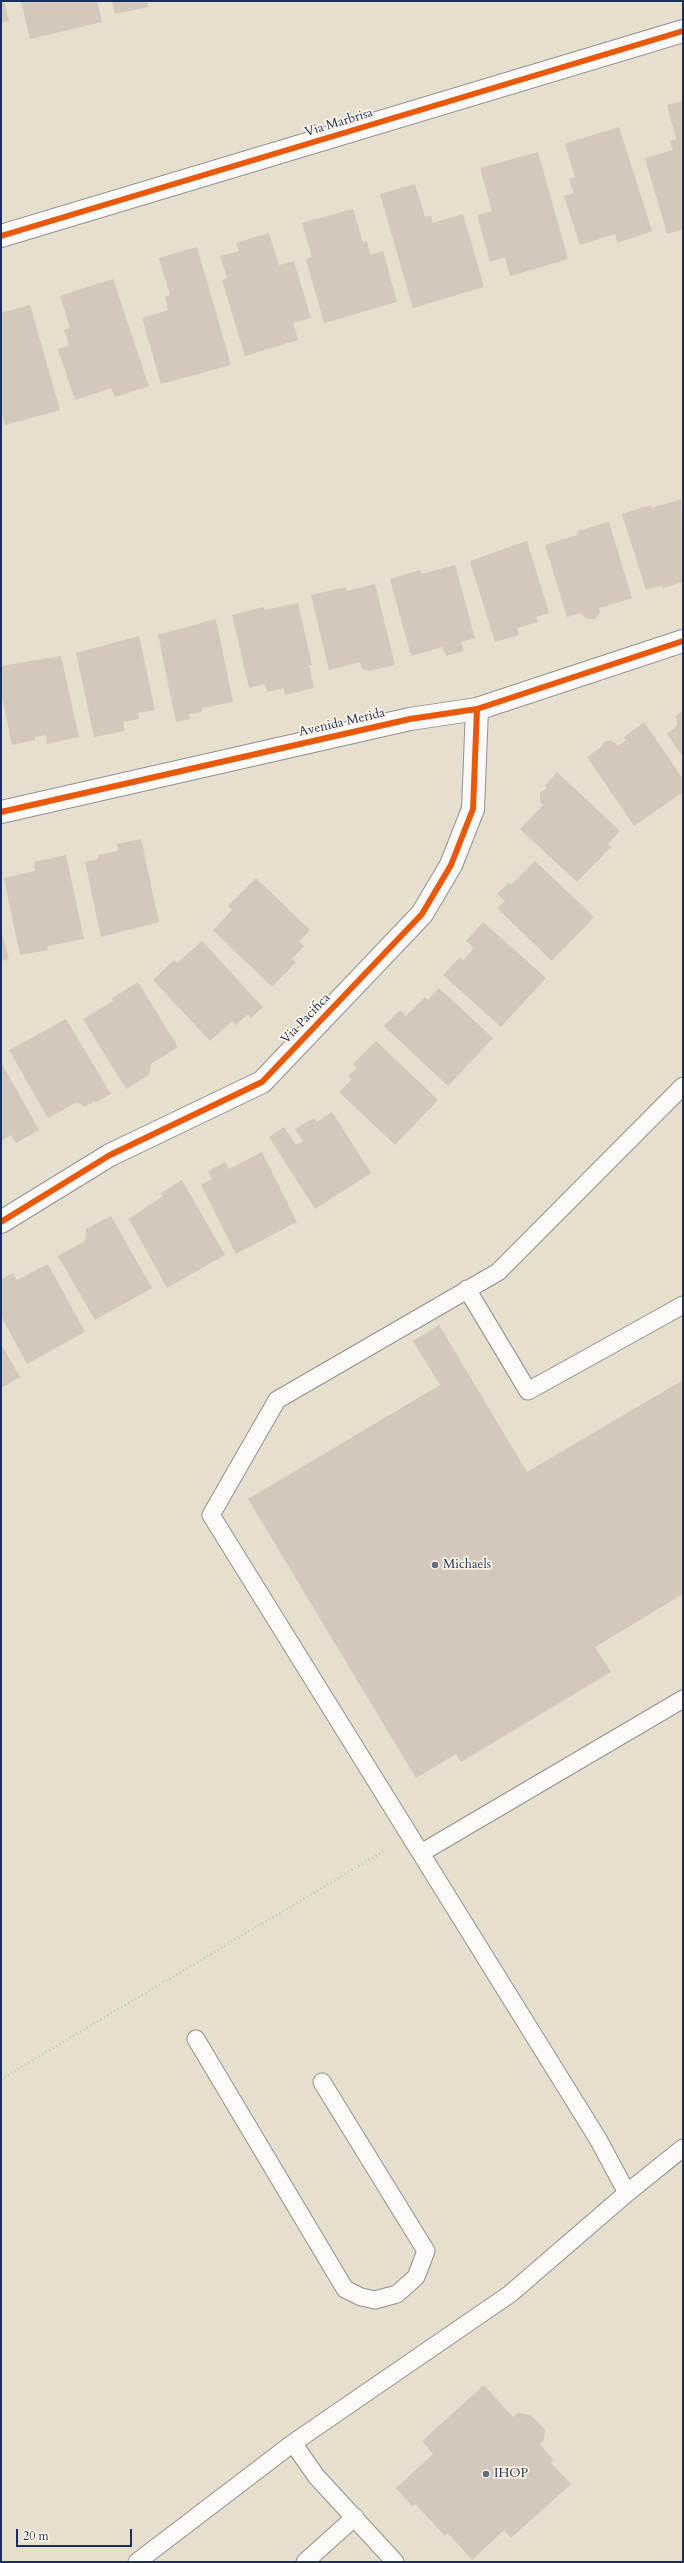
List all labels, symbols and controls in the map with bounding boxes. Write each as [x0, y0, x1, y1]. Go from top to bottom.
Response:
street label: Via Marbrisa [303, 105, 375, 141]
street label: Avenida Merida [297, 706, 387, 740]
street label: Via Pacifica [278, 991, 334, 1047]
place label: Michaels [443, 1557, 491, 1573]
marker: Michaels [430, 1560, 440, 1570]
place label: IHOP [494, 2466, 528, 2482]
marker: IHOP [481, 2469, 491, 2479]
scale bar [18, 2521, 134, 2547]
text: 20 m [23, 2528, 49, 2544]

